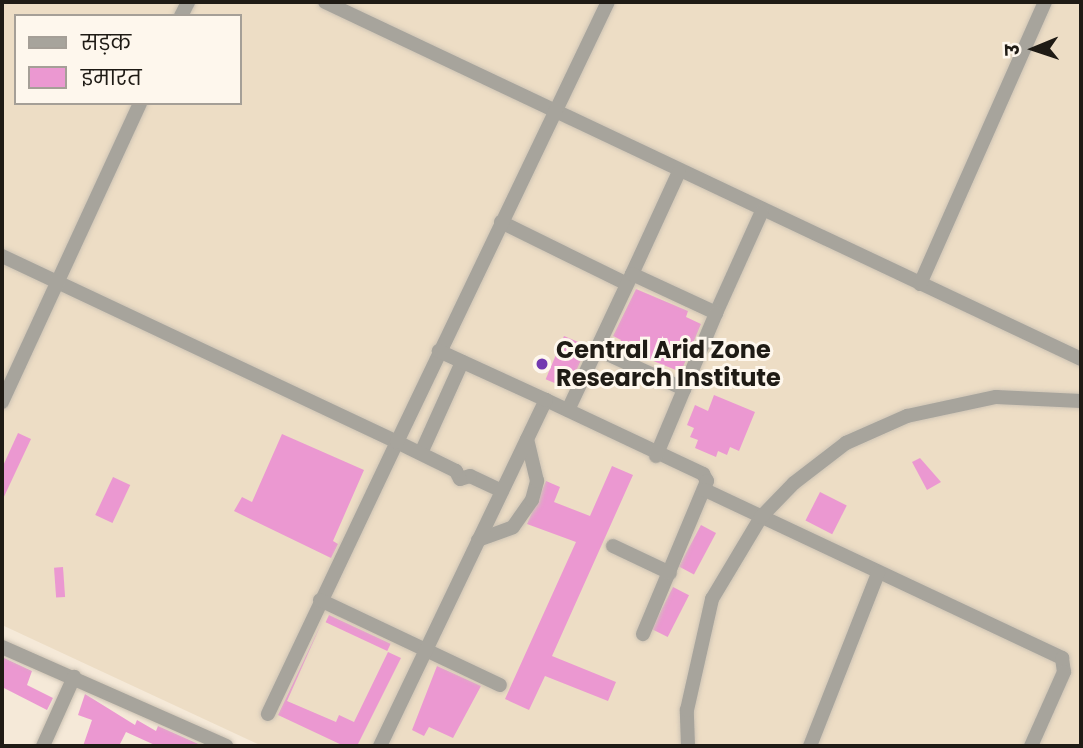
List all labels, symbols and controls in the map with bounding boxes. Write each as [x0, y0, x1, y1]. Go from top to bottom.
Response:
legend [14, 14, 242, 105]
north arrow [999, 14, 1069, 84]
text: सड़क [81, 28, 131, 57]
text: उ [999, 44, 1026, 56]
text: इमारत [81, 63, 142, 92]
place label: Central Arid Zone Research Institute [556, 336, 781, 392]
marker: Central Arid Zone Research Institute [534, 356, 550, 372]

